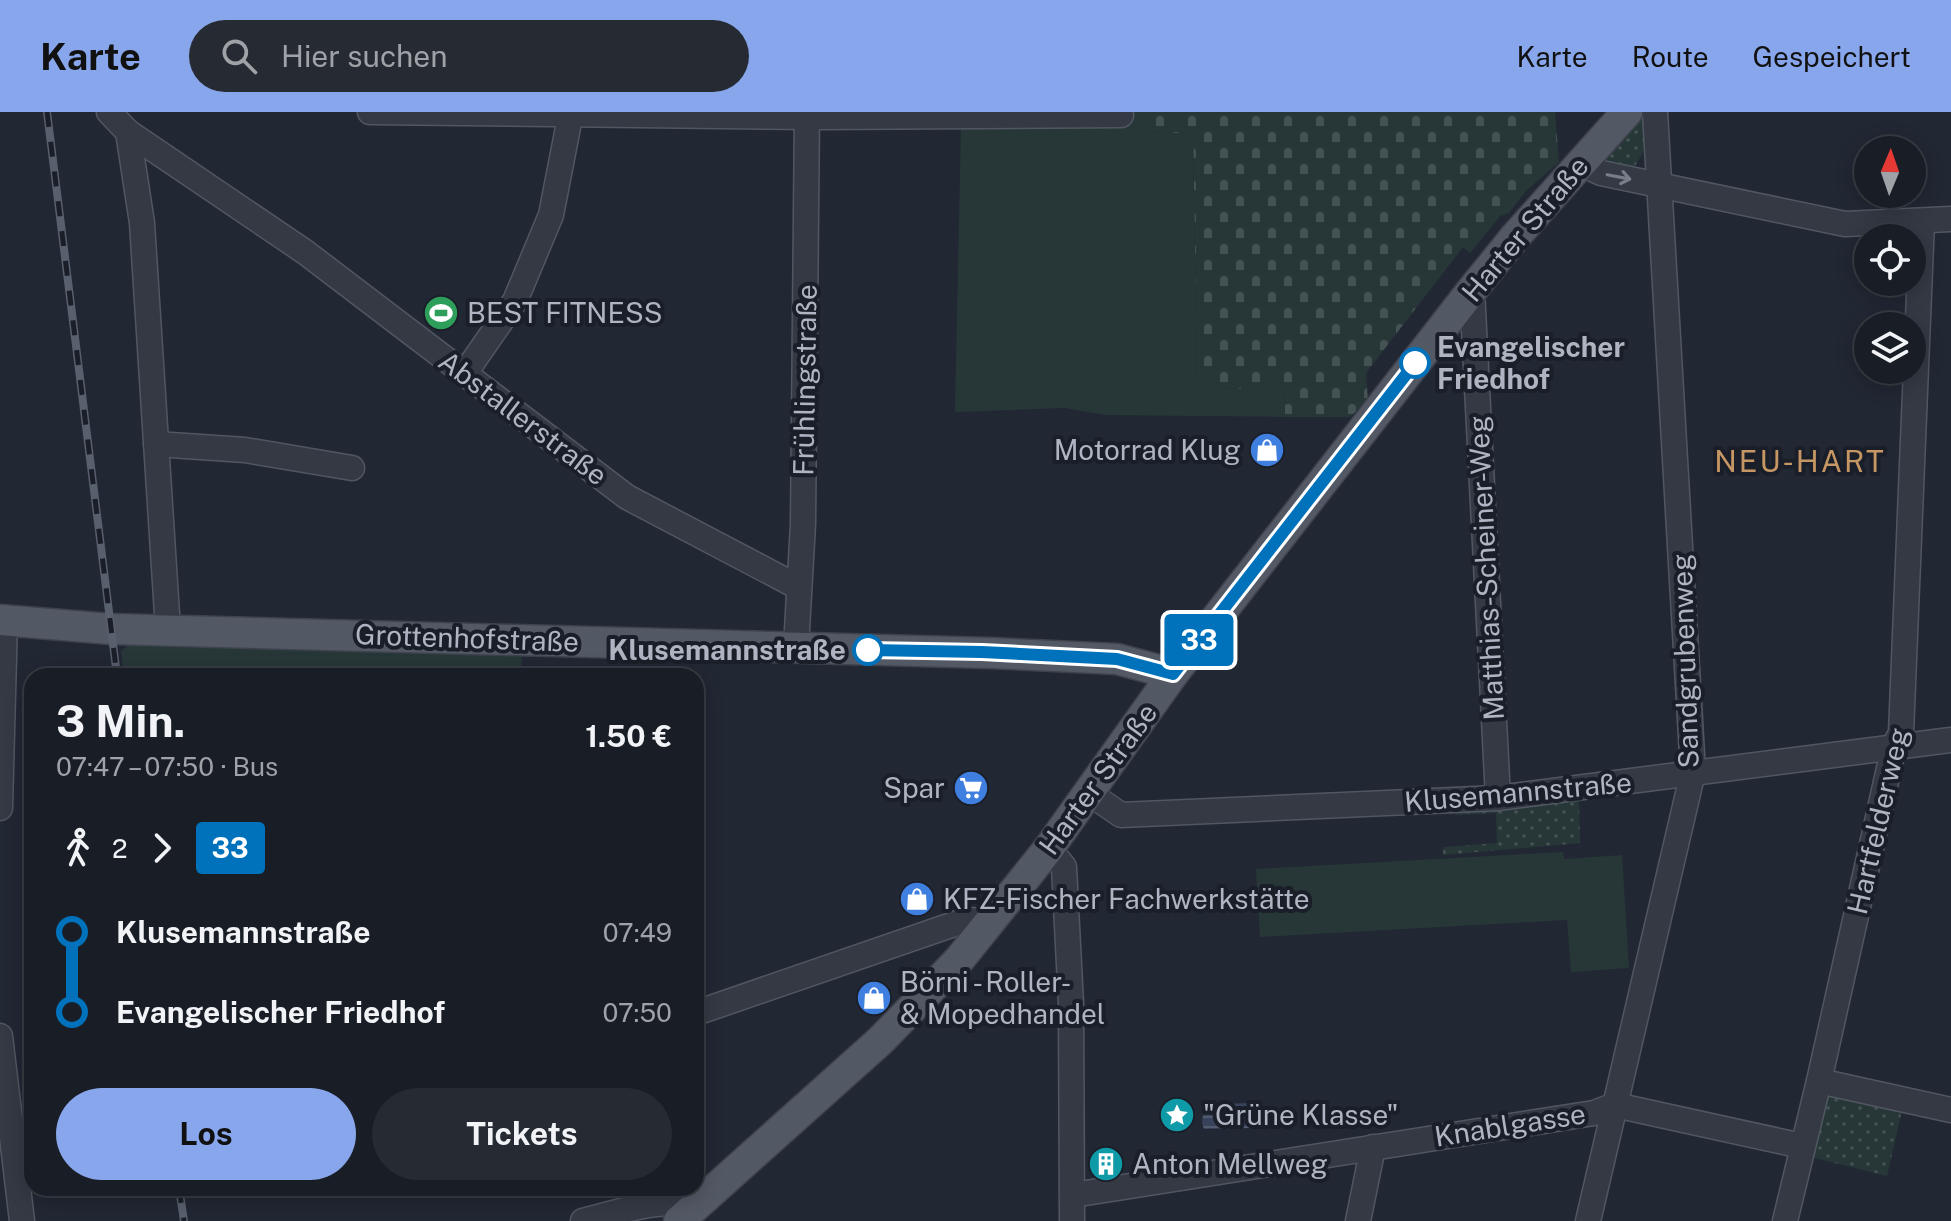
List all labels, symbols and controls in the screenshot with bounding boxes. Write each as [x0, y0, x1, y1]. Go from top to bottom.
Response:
search box [189, 20, 749, 92]
text: Karte [40, 34, 141, 79]
icon: search [217, 34, 261, 78]
text: Hier suchen [281, 38, 448, 74]
text: Karte [1516, 40, 1588, 73]
text: Route [1632, 40, 1709, 73]
text: Gespeichert [1753, 40, 1911, 73]
north arrow [1854, 136, 1926, 208]
map controls [1854, 136, 1926, 384]
street label: Harter Straße [1454, 150, 1595, 308]
one-way arrow [1605, 170, 1631, 185]
button: locate [1854, 224, 1926, 296]
street label: Frühlingstraße [786, 284, 823, 476]
sports icon: BEST FITNESS [422, 294, 460, 332]
place label: BEST FITNESS [467, 296, 663, 329]
button: layers [1854, 312, 1926, 384]
place label: Evangelischer Friedhof [1437, 330, 1625, 395]
street label: Abstallerstraße [433, 344, 614, 492]
marker: Evangelischer Friedhof [1400, 348, 1430, 378]
street label: Matthias-Scheiner-Weg [1461, 415, 1510, 721]
shop icon: Motorrad Klug [1248, 431, 1286, 469]
place label: Motorrad Klug [1054, 433, 1241, 466]
district label: NEU-HART [1714, 443, 1886, 479]
street label: Sandgrubenweg [1664, 553, 1705, 769]
line badge: 33 [1163, 614, 1235, 666]
street label: Grottenhofstraße [355, 617, 579, 658]
text: 33 [1180, 623, 1218, 656]
place label: Klusemannstraße [608, 633, 846, 666]
marker: Klusemannstraße [853, 635, 883, 665]
text: 3 Min. [56, 695, 185, 747]
street label: Harter Straße [1032, 697, 1164, 861]
text: 1.50 € [585, 718, 672, 754]
street label: Hartfelderweg [1840, 724, 1915, 917]
text: 07:47 – 07:50 · Bus [56, 751, 278, 782]
street label: Klusemannstraße [1403, 765, 1633, 818]
supermarket icon: Spar [952, 769, 990, 807]
place label: Spar [883, 771, 945, 804]
icon: walk [56, 826, 100, 870]
icon: forward [140, 826, 184, 870]
text: 33 [212, 831, 249, 864]
text: 2 [112, 833, 128, 864]
shop icon: KFZ-Fischer Fachwerkstätte [898, 880, 936, 918]
place label: KFZ-Fischer Fachwerkstätte [943, 882, 1310, 915]
text: Klusemannstraße [116, 914, 371, 950]
text: 07:49 [603, 917, 672, 948]
place label: Börni - Roller- & Mopedhandel [900, 965, 1105, 1030]
shop icon: Börni - Roller- & Mopedhandel [855, 979, 893, 1017]
text: Evangelischer Friedhof [116, 994, 445, 1030]
text: 07:50 [603, 997, 672, 1028]
button: Los [56, 1088, 356, 1180]
button: Tickets [372, 1088, 672, 1180]
place icon: "Grüne Klasse" [1158, 1096, 1196, 1134]
street label: Knablgasse [1432, 1096, 1588, 1153]
place label: "Grüne Klasse" [1203, 1098, 1398, 1131]
building icon: Anton Mellweg [1087, 1145, 1125, 1183]
place label: Anton Mellweg [1132, 1147, 1328, 1180]

